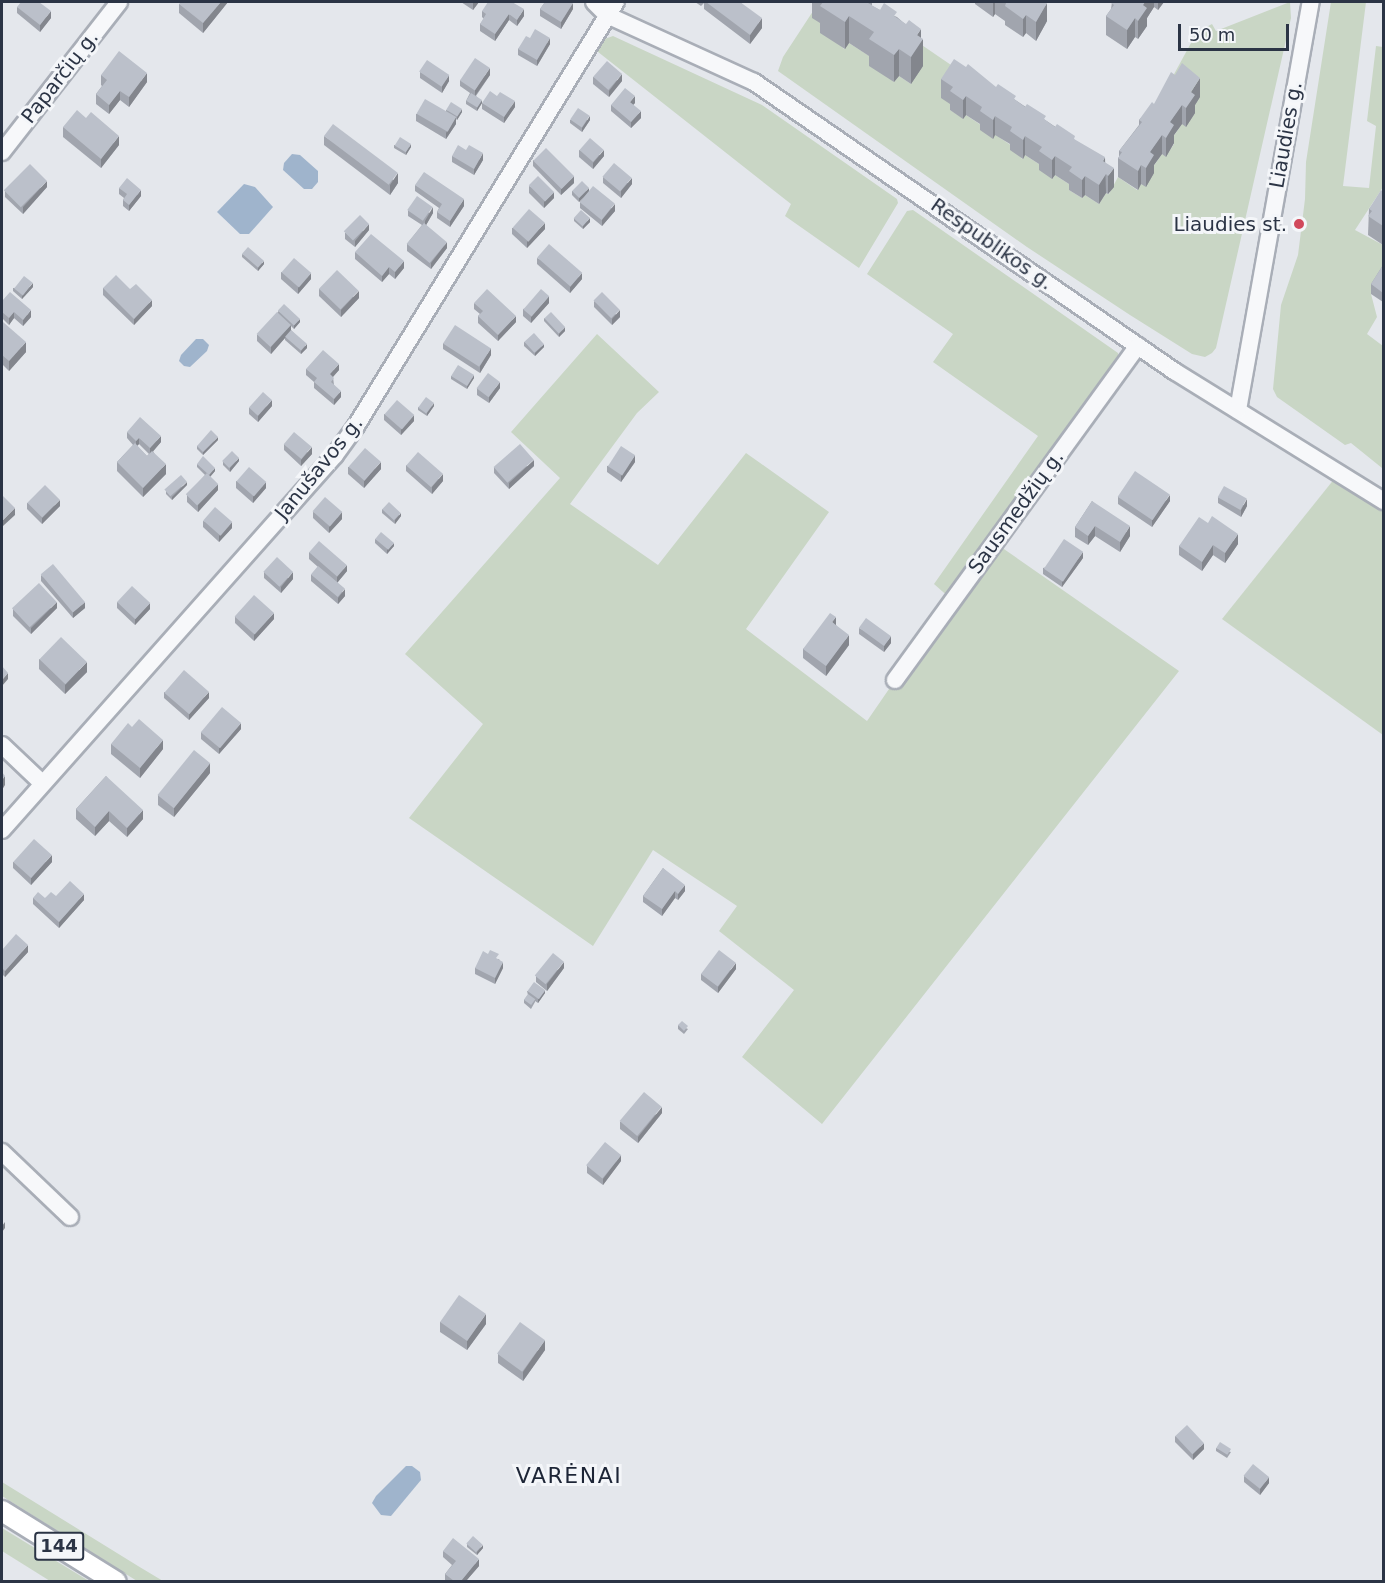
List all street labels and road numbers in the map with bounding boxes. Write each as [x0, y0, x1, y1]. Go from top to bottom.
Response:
street label: Paparčių g. [16, 26, 104, 128]
street label: Liaudies g. [1265, 80, 1307, 190]
street label: Respublikos g. [926, 193, 1058, 295]
street label: Janušavos g. [270, 411, 368, 525]
street label: Sausmedžių g. [963, 446, 1069, 578]
road number: 144 [34, 1531, 84, 1561]

